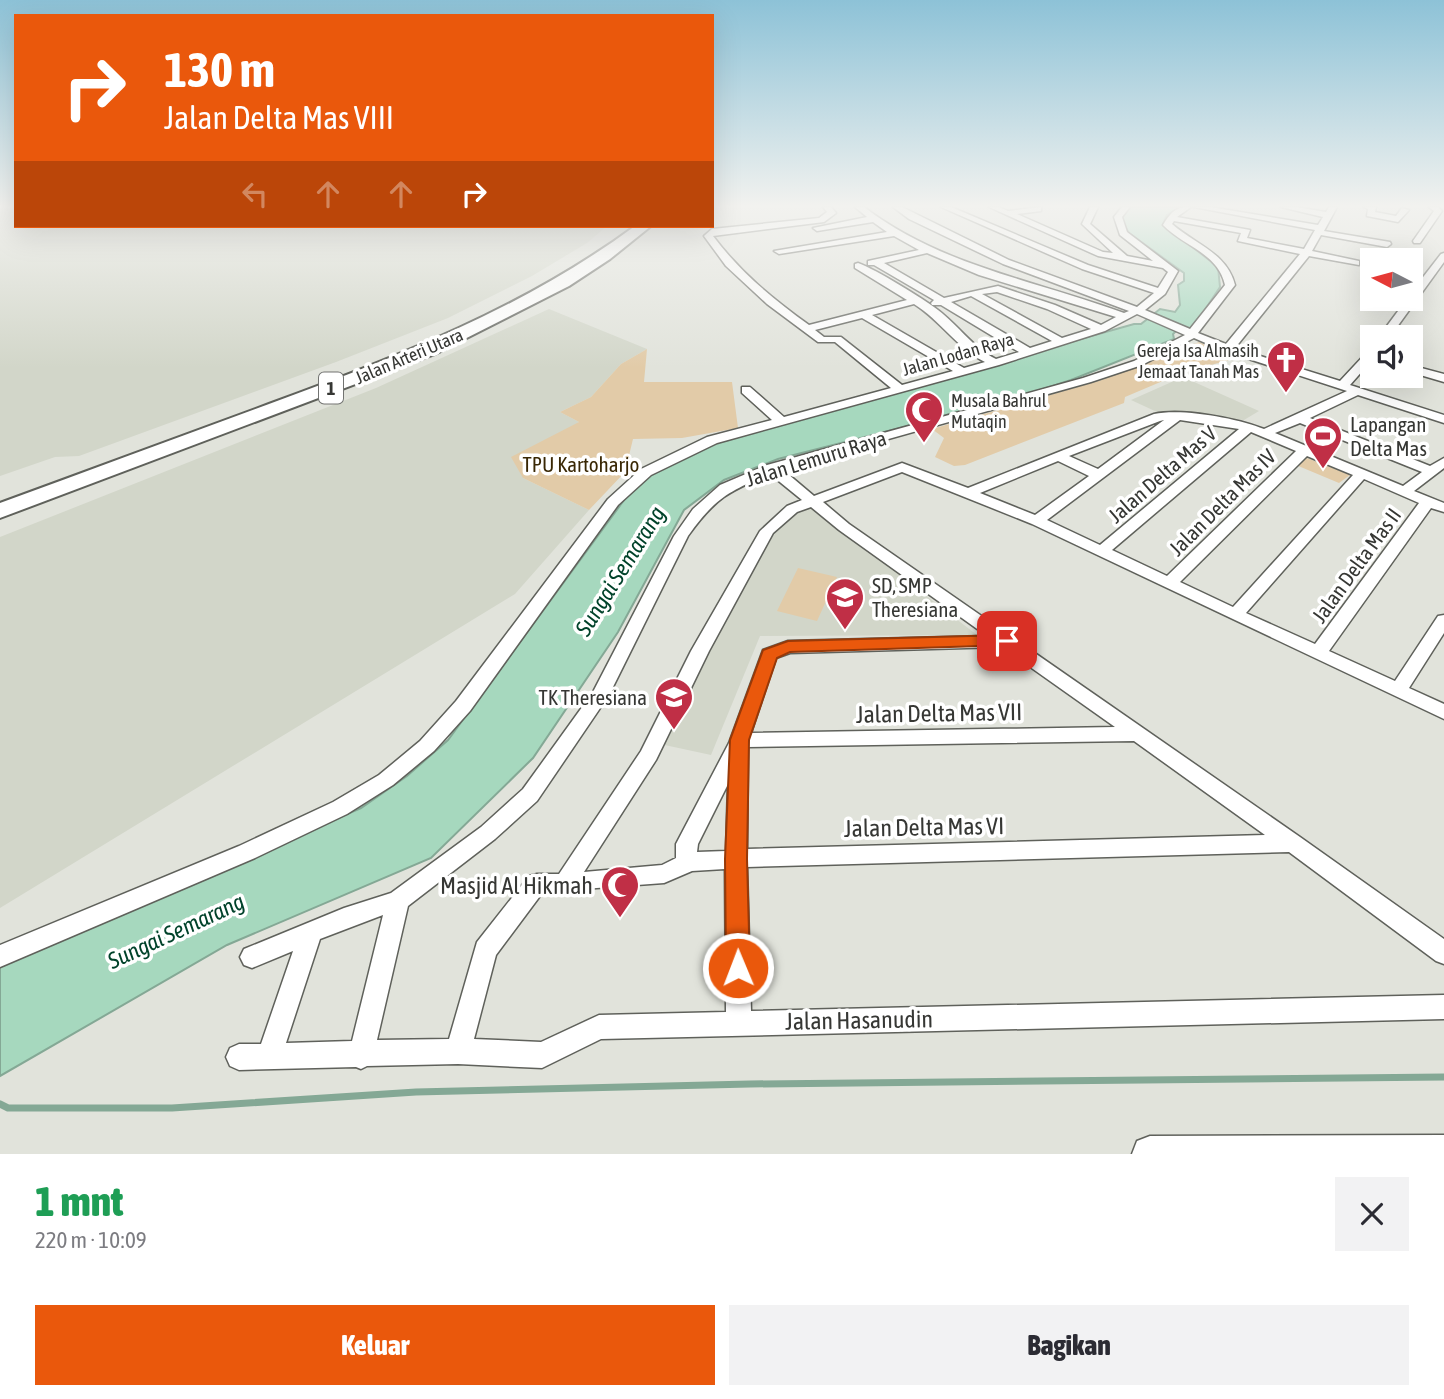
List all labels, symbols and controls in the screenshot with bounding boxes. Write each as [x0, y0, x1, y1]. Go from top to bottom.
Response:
text: 130 m [164, 41, 275, 97]
icon: right [49, 42, 140, 133]
text: Jalan Delta Mas VIII [164, 99, 394, 136]
icon: left [236, 175, 274, 213]
icon: ahead [309, 175, 347, 213]
icon: ahead [382, 175, 420, 213]
icon: right [455, 175, 493, 213]
north arrow [1360, 248, 1423, 312]
map controls [1360, 248, 1423, 388]
street label: Jalan Arteri Utara [352, 324, 466, 388]
button: sound [1360, 325, 1423, 388]
street label: Jalan Lodan Raya [900, 328, 1016, 380]
church icon: Gereja Isa Almasih Jemaat Tanah Mas [1265, 339, 1307, 394]
place label: Gereja Isa Almasih Jemaat Tanah Mas [1137, 340, 1259, 382]
road number: 1 [319, 372, 343, 404]
mosque icon: Musala Bahrul Mutaqin [903, 389, 945, 444]
place label: Musala Bahrul Mutaqin [951, 390, 1047, 432]
place label: Lapangan Delta Mas [1350, 412, 1427, 460]
sports icon: Lapangan Delta Mas [1302, 415, 1344, 470]
street label: Jalan Delta Mas V [1103, 420, 1221, 527]
street label: Jalan Lemuru Raya [743, 425, 889, 491]
street label: Jalan Delta Mas IV [1164, 443, 1281, 560]
park label: TPU Kartoharjo [523, 452, 639, 476]
water label: Sungai Semarang [569, 502, 670, 641]
street label: Jalan Delta Mas II [1307, 503, 1405, 627]
place label: SD, SMP Theresiana [872, 573, 958, 621]
school or university icon: SD, SMP Theresiana [824, 576, 866, 631]
pin [977, 611, 1037, 671]
icon: arrive [988, 622, 1026, 660]
school or university icon: TK Theresiana [653, 676, 695, 731]
place label: TK Theresiana [538, 685, 647, 709]
street label: Jalan Delta Mas VII [856, 698, 1022, 728]
street label: Jalan Delta Mas VI [844, 812, 1004, 842]
mosque icon: Masjid Al Hikmah [599, 864, 641, 919]
place label: Masjid Al Hikmah [440, 872, 593, 899]
water label: Sungai Semarang [103, 888, 248, 974]
position arrow [701, 931, 775, 1005]
street label: Jalan Hasanudin [785, 1005, 933, 1035]
text: 1 mnt [35, 1177, 123, 1225]
button: close [1335, 1177, 1409, 1251]
text: 220 m · 10:09 [35, 1227, 147, 1253]
button: Keluar [35, 1305, 715, 1385]
button: Bagikan [729, 1305, 1409, 1385]

